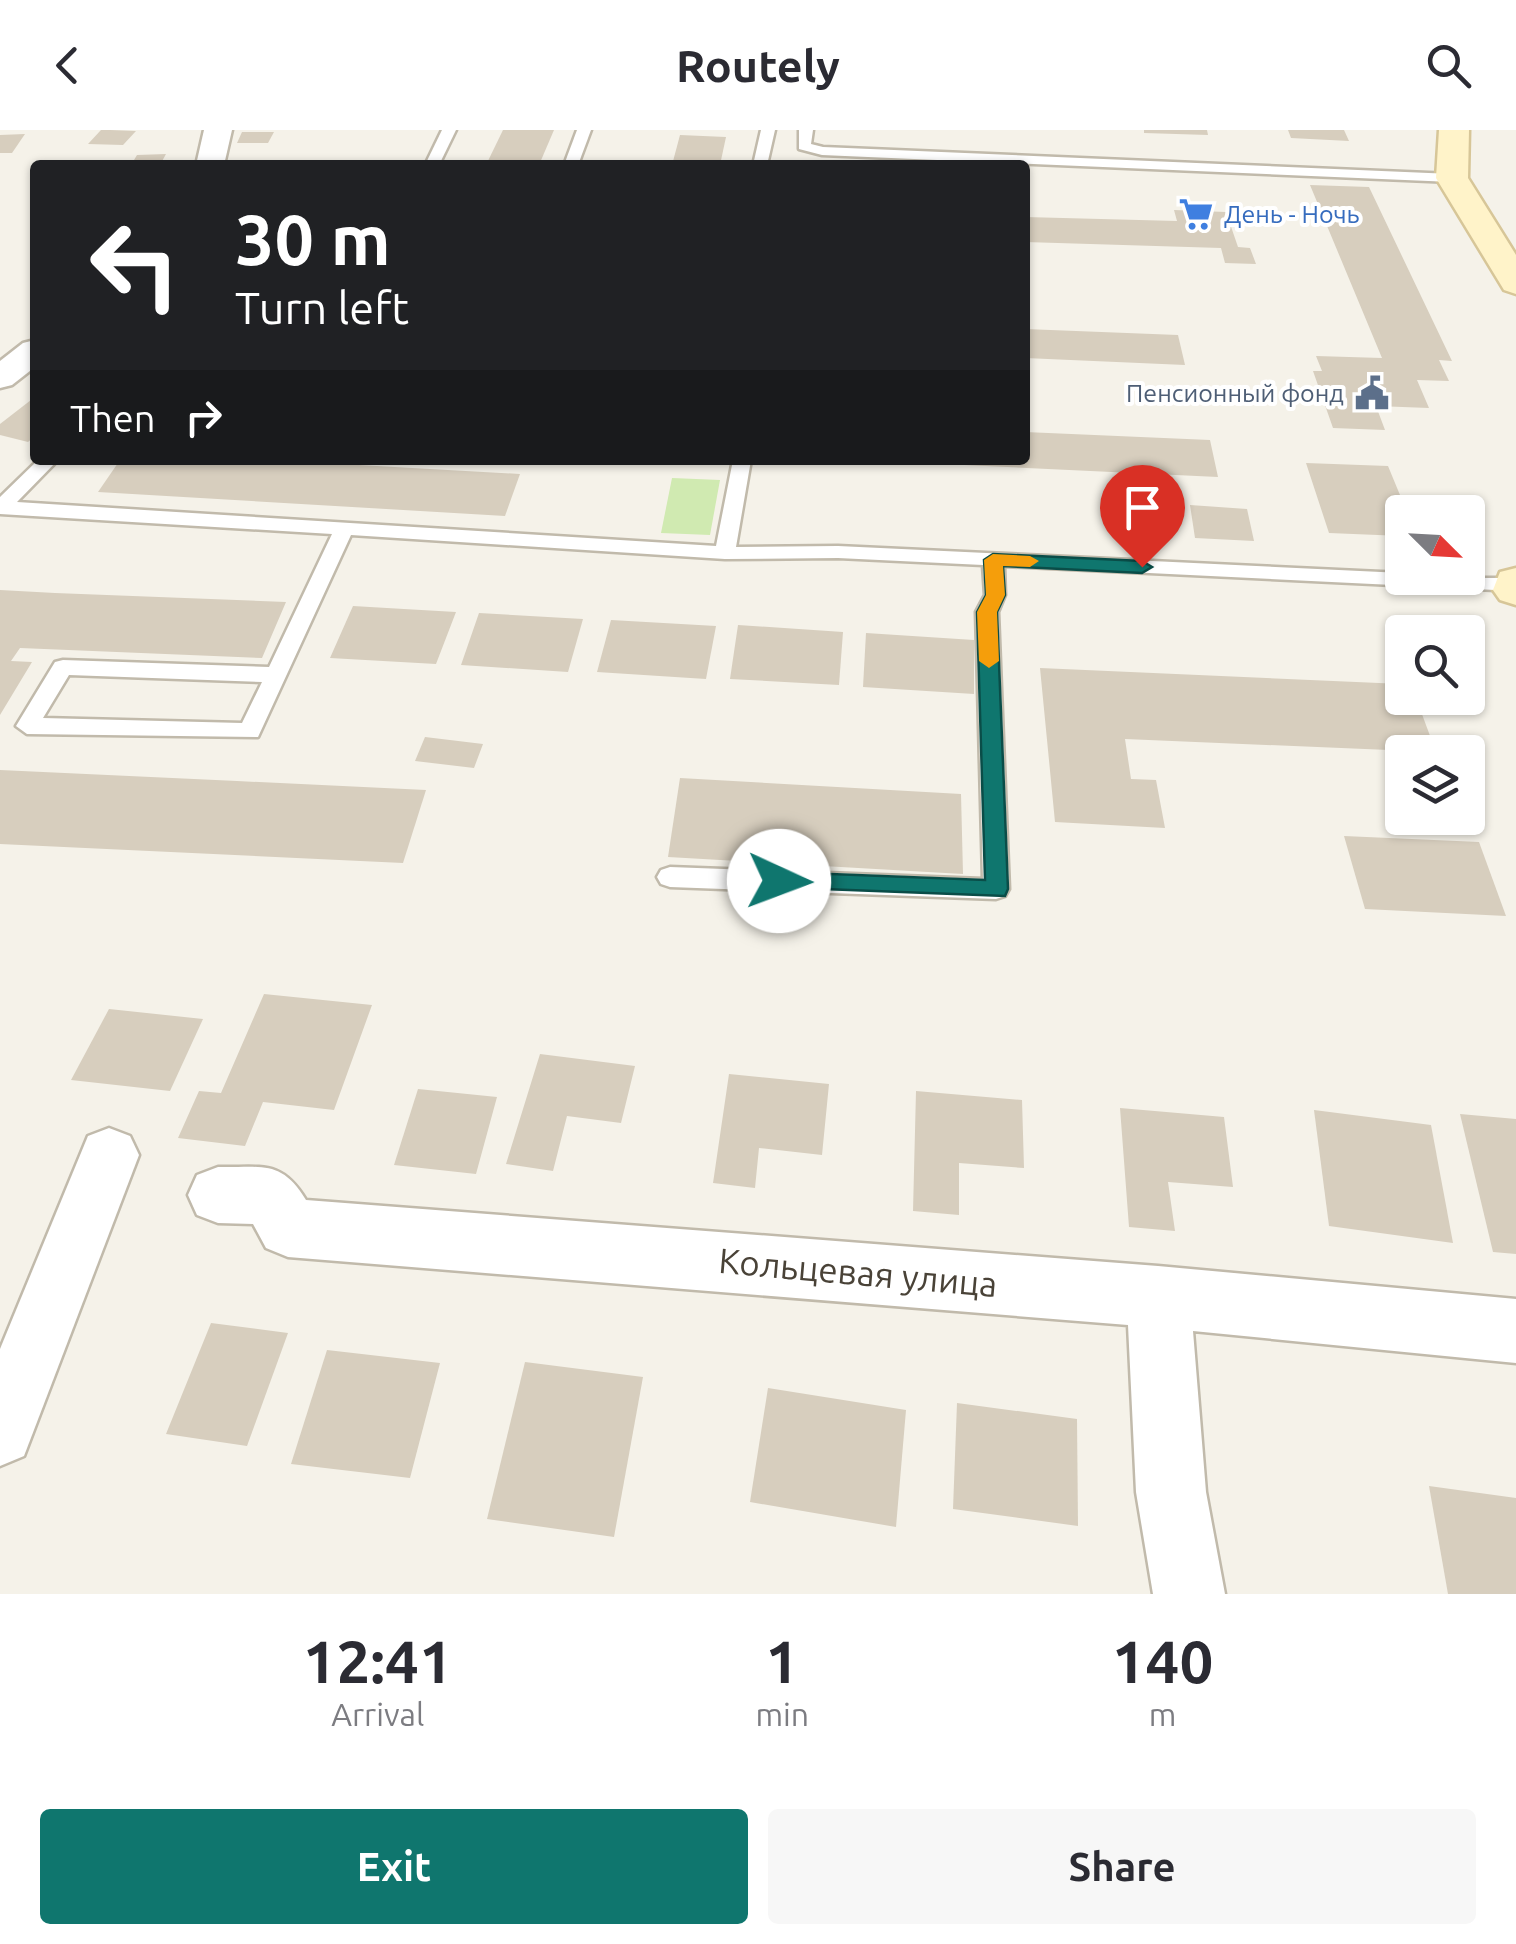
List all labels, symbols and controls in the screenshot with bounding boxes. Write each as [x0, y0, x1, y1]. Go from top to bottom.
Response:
icon: back [40, 38, 95, 93]
icon: search [1421, 38, 1476, 93]
text: Routely [676, 40, 840, 91]
supermarket icon: День - Ночь [1177, 195, 1215, 233]
icon: left [70, 200, 200, 330]
text: 30 m [235, 200, 391, 278]
place label: День - Ночь [1224, 200, 1360, 228]
text: Turn left [235, 282, 409, 333]
public building icon: Пенсионный фонд [1353, 374, 1391, 412]
place label: Пенсионный фонд [1126, 379, 1344, 407]
icon: right [176, 390, 231, 445]
text: Then [70, 397, 156, 439]
pin [1100, 465, 1185, 568]
icon: arrive [1115, 480, 1170, 535]
north arrow [1385, 495, 1485, 595]
map controls [1385, 495, 1485, 835]
button: search [1385, 615, 1485, 715]
button: layers [1385, 735, 1485, 835]
position arrow [727, 829, 831, 933]
street label: Кольцевая улица [717, 1240, 999, 1304]
text: 12:41 [303, 1627, 453, 1694]
text: 1 [765, 1627, 799, 1694]
text: 140 [1112, 1627, 1213, 1694]
text: Arrival [331, 1696, 424, 1732]
text: min [755, 1696, 809, 1732]
text: m [1149, 1696, 1176, 1732]
button: Exit [40, 1809, 748, 1924]
button: Share [768, 1809, 1476, 1924]

